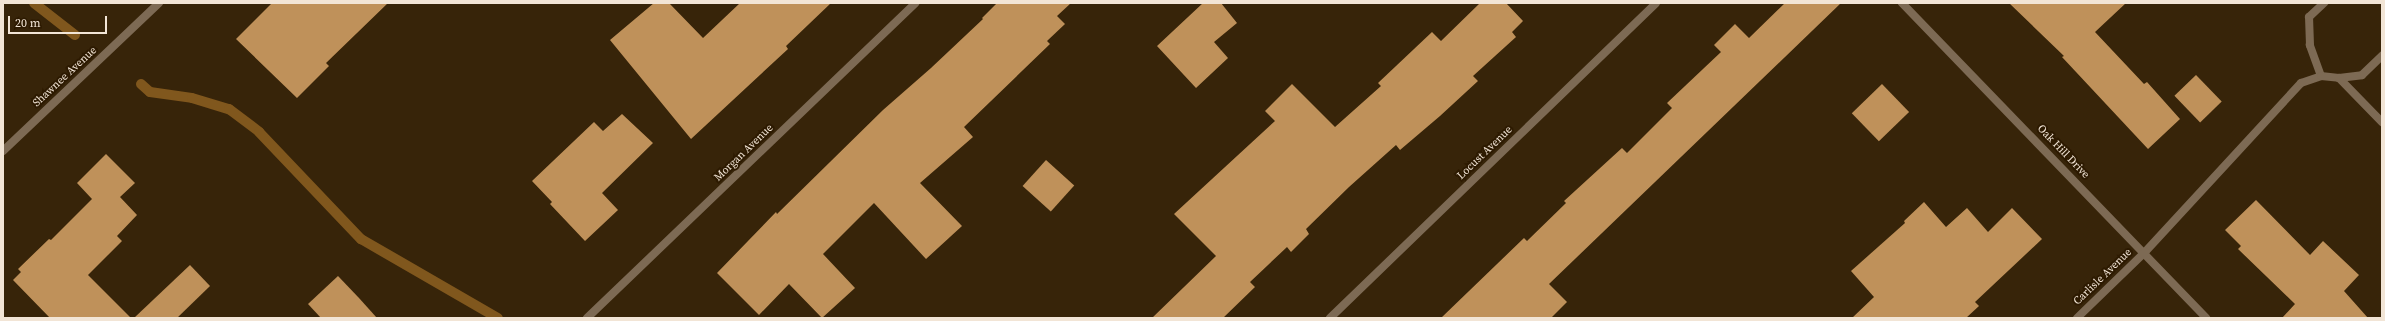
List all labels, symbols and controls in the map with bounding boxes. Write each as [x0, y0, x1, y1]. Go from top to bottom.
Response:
scale bar [10, 8, 109, 34]
text: 20 m [15, 15, 41, 31]
street label: Shawnee Avenue [30, 44, 100, 110]
street label: Morgan Avenue [712, 122, 776, 184]
street label: Oak Hill Drive [2034, 122, 2092, 182]
street label: Locust Avenue [1455, 123, 1515, 183]
street label: Carlisle Avenue [2071, 246, 2135, 308]

